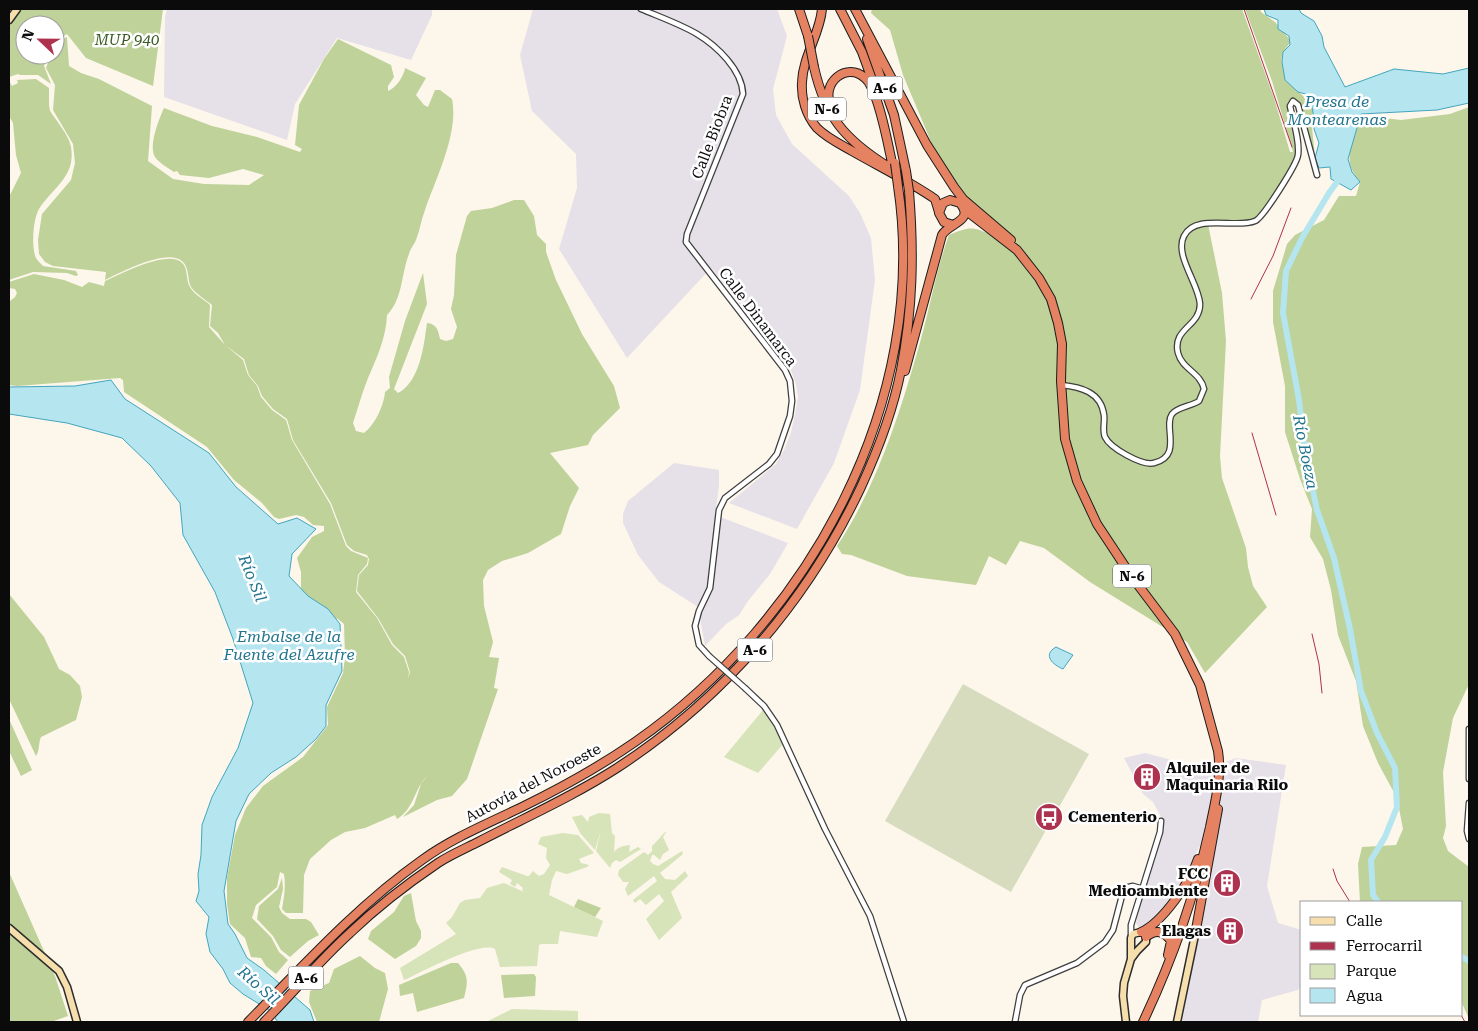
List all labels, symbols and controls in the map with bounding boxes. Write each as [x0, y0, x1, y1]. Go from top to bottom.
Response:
north arrow [15, 15, 65, 65]
text: N [19, 27, 37, 43]
park label: MUP 940 [94, 31, 159, 49]
road number: A-6 [868, 76, 902, 100]
water label: Presa de Montearenas [1286, 92, 1387, 129]
street label: Calle Biobra [688, 93, 736, 181]
road number: N-6 [808, 98, 846, 120]
street label: Calle Dinamarca [715, 264, 801, 370]
water label: Río Boeza [1289, 412, 1322, 491]
water label: Río Sil [234, 551, 271, 605]
road number: N-6 [1113, 564, 1151, 588]
water label: Embalse de la Fuente del Azufre [223, 627, 354, 664]
road number: A-6 [738, 638, 772, 662]
street label: Autovía del Noroeste [462, 740, 604, 826]
place label: Alquiler de Maquinaria Rilo [1166, 759, 1288, 794]
building icon: Alquiler de Maquinaria Rilo [1132, 762, 1162, 792]
bus stop icon: Cementerio [1034, 802, 1064, 832]
place label: Cementerio [1068, 808, 1157, 826]
place label: FCC Medioambiente [1088, 865, 1208, 900]
building icon: FCC Medioambiente [1212, 868, 1242, 898]
legend [1300, 901, 1463, 1016]
text: Calle [1346, 912, 1382, 930]
building icon: Elagas [1215, 916, 1245, 946]
place label: Elagas [1162, 922, 1211, 940]
text: Ferrocarril [1346, 937, 1423, 955]
water label: Río Sil [233, 962, 283, 1009]
text: Parque [1346, 962, 1397, 980]
road number: A-6 [288, 966, 324, 990]
text: Agua [1346, 987, 1383, 1005]

